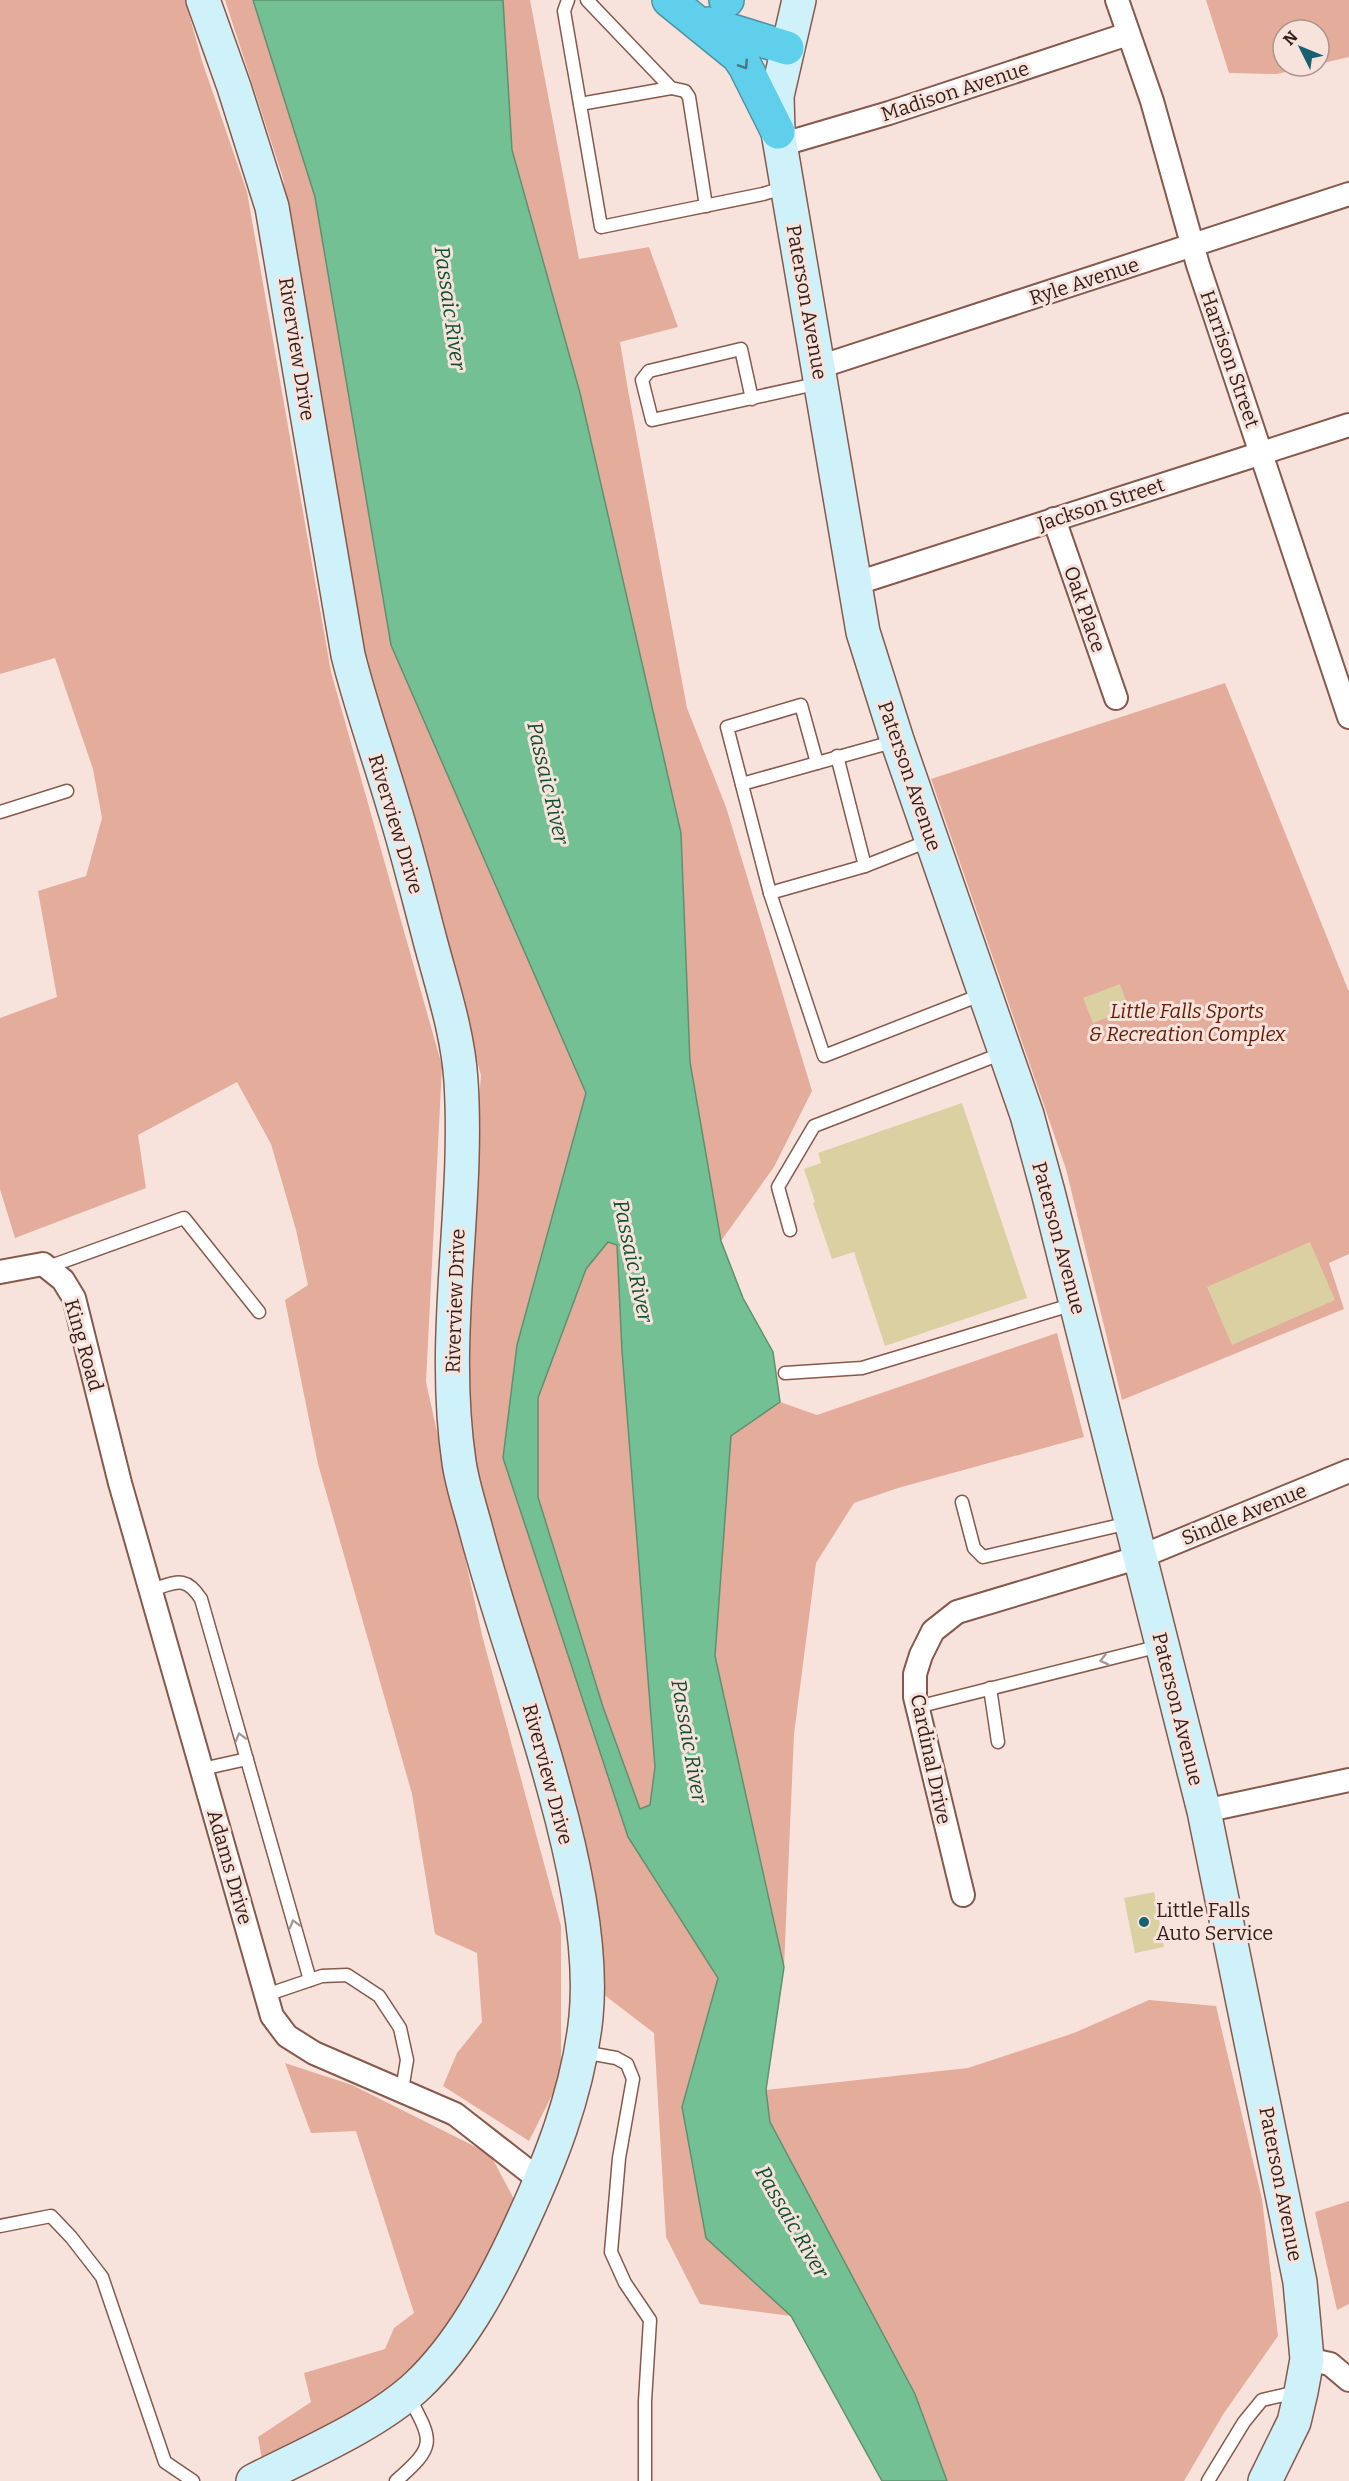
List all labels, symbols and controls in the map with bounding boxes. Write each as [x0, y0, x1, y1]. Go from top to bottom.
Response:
north arrow [1271, 18, 1331, 78]
text: N [1279, 27, 1302, 49]
street label: Madison Avenue [878, 56, 1032, 126]
one-way arrow [737, 59, 748, 70]
street label: Paterson Avenue [782, 223, 832, 381]
water label: Passaic River [428, 245, 472, 373]
street label: Ryle Avenue [1026, 252, 1142, 310]
street label: Riverview Drive [274, 276, 320, 422]
street label: Harrison Street [1195, 287, 1265, 431]
street label: Jackson Street [1034, 472, 1167, 536]
street label: Oak Place [1059, 563, 1111, 655]
street label: Paterson Avenue [873, 698, 947, 854]
water label: Passaic River [521, 719, 575, 848]
street label: Riverview Drive [363, 751, 429, 897]
park label: Little Falls Sports & Recreation Complex [1089, 999, 1286, 1046]
street label: Paterson Avenue [1027, 1159, 1091, 1317]
water label: Passaic River [607, 1197, 659, 1326]
street label: Riverview Drive [440, 1228, 470, 1374]
street label: King Road [59, 1296, 109, 1394]
street label: Sindle Avenue [1178, 1478, 1310, 1550]
street label: Paterson Avenue [1147, 1630, 1209, 1788]
one-way arrow [1099, 1652, 1109, 1665]
water label: Passaic River [665, 1677, 713, 1806]
street label: Cardinal Drive [906, 1692, 956, 1826]
street label: Riverview Drive [518, 1701, 578, 1847]
one-way arrow [235, 1732, 247, 1743]
street label: Adams Drive [202, 1807, 258, 1927]
place label: Little Falls Auto Service [1156, 1898, 1273, 1945]
marker: Little Falls Auto Service [1137, 1915, 1151, 1929]
one-way arrow [289, 1919, 301, 1930]
street label: Paterson Avenue [1254, 2105, 1308, 2263]
water label: Passaic River [750, 2162, 835, 2284]

